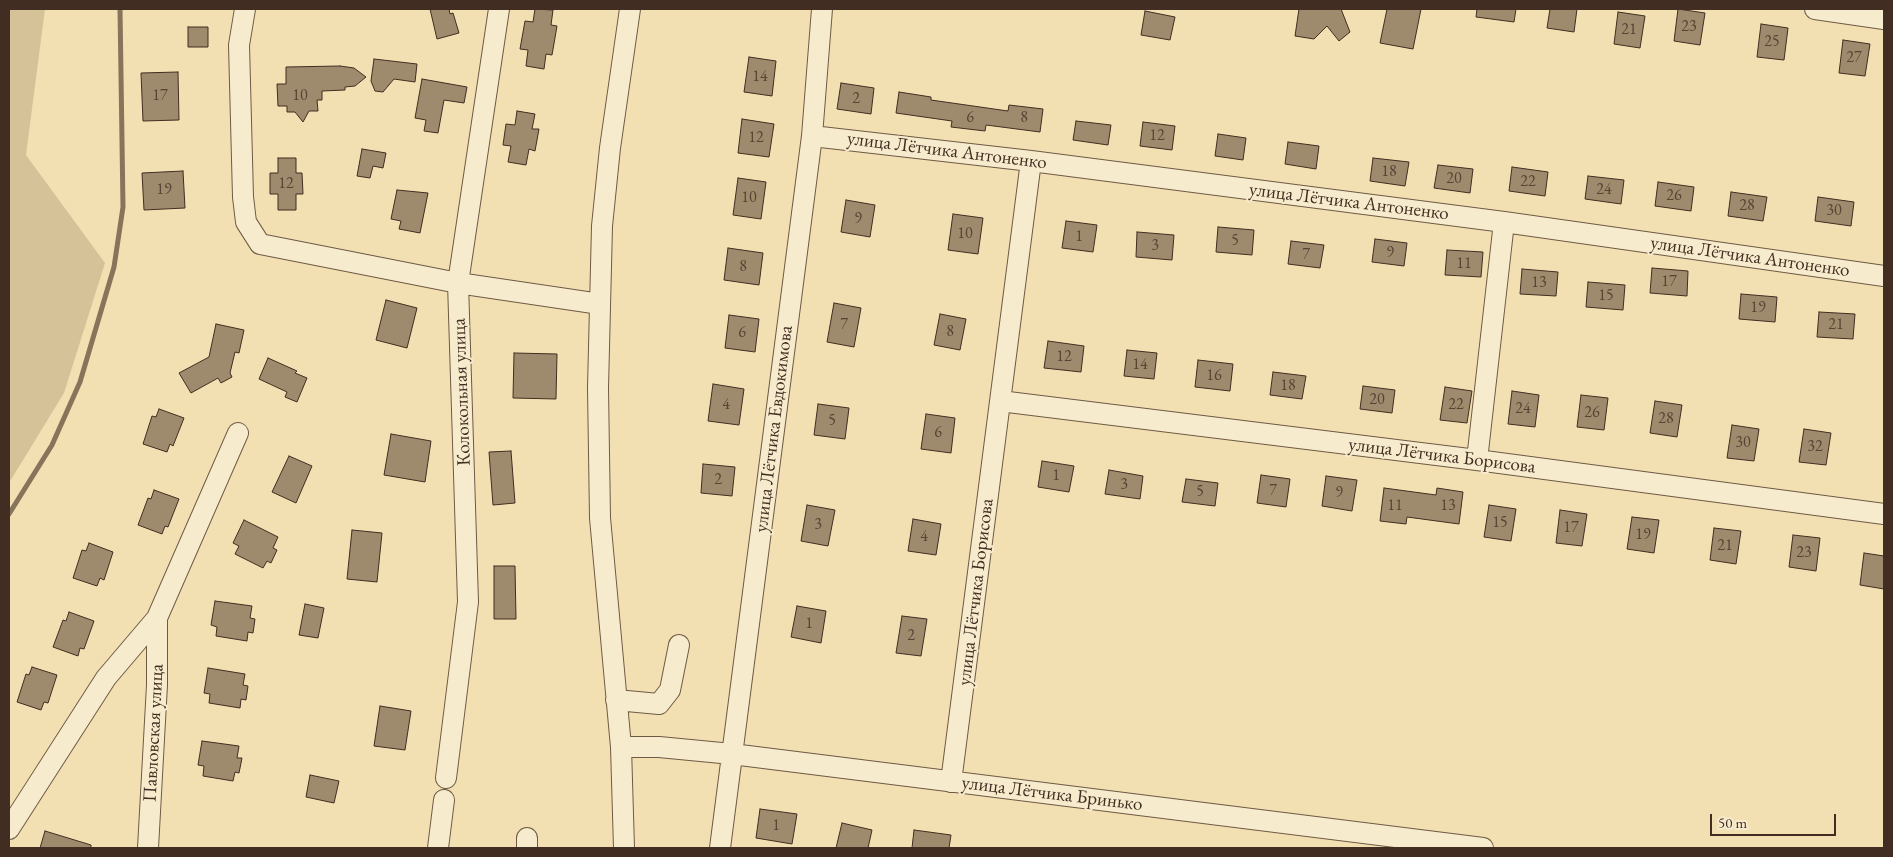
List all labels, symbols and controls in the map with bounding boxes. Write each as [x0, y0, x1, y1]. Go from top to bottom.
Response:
house number: 23 [1681, 17, 1697, 37]
house number: 21 [1621, 20, 1637, 40]
house number: 25 [1764, 32, 1780, 52]
house number: 27 [1846, 48, 1862, 68]
house number: 14 [752, 67, 768, 87]
house number: 17 [152, 86, 168, 106]
house number: 10 [292, 86, 308, 106]
house number: 2 [852, 89, 860, 109]
house number: 6 [966, 108, 974, 128]
house number: 8 [1020, 108, 1028, 128]
house number: 12 [1149, 126, 1165, 146]
street label: улица Лётчика Антоненко [846, 127, 1048, 175]
house number: 12 [748, 128, 764, 148]
house number: 18 [1381, 162, 1397, 182]
house number: 20 [1446, 169, 1462, 189]
house number: 22 [1520, 172, 1536, 192]
house number: 12 [278, 174, 294, 194]
street label: улица Лётчика Антоненко [1248, 178, 1450, 226]
house number: 19 [156, 180, 172, 200]
house number: 24 [1596, 180, 1612, 200]
house number: 26 [1666, 186, 1682, 206]
house number: 10 [741, 188, 757, 208]
house number: 28 [1739, 196, 1755, 216]
house number: 30 [1826, 201, 1842, 221]
house number: 9 [854, 209, 862, 229]
house number: 10 [957, 224, 973, 244]
house number: 1 [1075, 227, 1083, 247]
house number: 5 [1231, 231, 1239, 251]
street label: улица Лётчика Антоненко [1649, 232, 1851, 282]
house number: 3 [1151, 236, 1159, 256]
house number: 9 [1386, 243, 1394, 263]
house number: 7 [1302, 245, 1310, 265]
house number: 11 [1456, 254, 1472, 274]
house number: 8 [739, 257, 747, 277]
house number: 17 [1661, 272, 1677, 292]
house number: 13 [1531, 273, 1547, 293]
house number: 15 [1598, 286, 1614, 306]
house number: 19 [1750, 298, 1766, 318]
house number: 7 [840, 315, 848, 335]
house number: 21 [1828, 315, 1844, 335]
street label: Колокольная улица [448, 318, 476, 466]
house number: 8 [946, 322, 954, 342]
house number: 6 [738, 323, 746, 343]
street label: улица Лётчика Евдокимова [750, 324, 798, 534]
house number: 12 [1056, 347, 1072, 367]
house number: 14 [1132, 355, 1148, 375]
house number: 16 [1206, 366, 1222, 386]
house number: 18 [1280, 376, 1296, 396]
house number: 20 [1369, 390, 1385, 410]
house number: 4 [722, 395, 730, 415]
house number: 22 [1448, 395, 1464, 415]
house number: 24 [1515, 399, 1531, 419]
house number: 26 [1584, 403, 1600, 423]
house number: 28 [1658, 409, 1674, 429]
house number: 5 [828, 411, 836, 431]
house number: 6 [934, 423, 942, 443]
street label: улица Лётчика Борисова [1347, 433, 1537, 479]
house number: 30 [1735, 433, 1751, 453]
house number: 32 [1807, 437, 1823, 457]
house number: 1 [1052, 466, 1060, 486]
house number: 2 [714, 470, 722, 490]
house number: 3 [1120, 475, 1128, 495]
house number: 7 [1269, 481, 1277, 501]
house number: 5 [1196, 482, 1204, 502]
house number: 9 [1335, 483, 1343, 503]
house number: 11 [1387, 496, 1403, 516]
house number: 13 [1440, 496, 1456, 516]
street label: улица Лётчика Борисова [953, 497, 999, 687]
house number: 15 [1492, 513, 1508, 533]
house number: 3 [814, 515, 822, 535]
house number: 17 [1563, 518, 1579, 538]
house number: 19 [1635, 525, 1651, 545]
house number: 4 [920, 527, 928, 547]
house number: 21 [1717, 536, 1733, 556]
house number: 23 [1796, 543, 1812, 563]
house number: 1 [805, 614, 813, 634]
house number: 2 [907, 626, 915, 646]
street label: Павловская улица [139, 663, 169, 803]
street label: улица Лётчика Бринько [960, 772, 1144, 816]
scale bar [1713, 804, 1839, 836]
text: 50 m [1718, 813, 1747, 832]
house number: 1 [772, 816, 780, 836]

